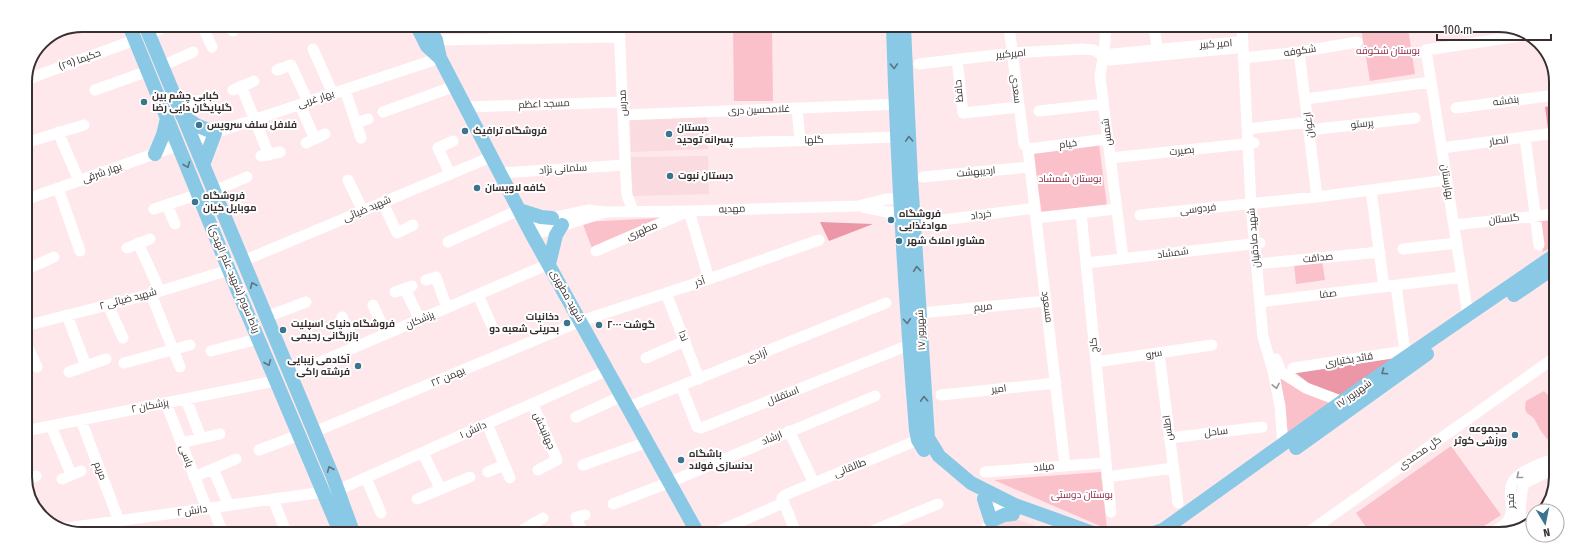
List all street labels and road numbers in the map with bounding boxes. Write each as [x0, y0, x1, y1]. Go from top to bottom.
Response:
street label: امیر کبیر [1198, 37, 1233, 51]
street label: شکوفه [1283, 43, 1317, 59]
street label: حکیما (۲۹) [57, 46, 102, 73]
street label: امیرکبیر [994, 47, 1027, 61]
street label: سعدی [1008, 74, 1024, 104]
street label: حافظ [952, 79, 966, 103]
street label: بهار غربی [296, 87, 336, 111]
street label: مدرس [616, 89, 630, 117]
street label: بنفشه [1492, 93, 1520, 109]
street label: مسجد اعظم [518, 97, 570, 112]
street label: غلامحسین دری [728, 103, 790, 117]
street label: ارغوان [1301, 111, 1317, 139]
street label: پرستو [1350, 117, 1374, 131]
street label: شمس [1099, 118, 1115, 146]
street label: گلها [804, 134, 824, 146]
street label: انصار [1488, 134, 1509, 148]
street label: خیام [1058, 137, 1078, 152]
street label: بصیرت [1169, 144, 1195, 158]
street label: بهار شرقی [81, 160, 123, 186]
street label: سلمانی نژاد [539, 161, 587, 177]
street label: بهارستان [1438, 163, 1456, 201]
street label: اردیبهشت [956, 164, 996, 180]
street label: شهید ضیائی [341, 193, 393, 225]
street label: فردوسی [1179, 201, 1217, 217]
street label: مهدیه [718, 203, 746, 215]
street label: خرداد [970, 208, 992, 222]
street label: شهید صادقیان [1245, 208, 1263, 268]
street label: گلستان [1488, 211, 1520, 227]
street label: مطهری [625, 219, 659, 243]
street label: رباط سوم (شهید علم الهدی) [205, 223, 263, 335]
street label: شمشاد [1157, 245, 1189, 261]
street label: صداقت [1302, 250, 1334, 266]
street label: شهید مطهری [548, 268, 586, 324]
street label: آذر [692, 275, 707, 290]
street label: شهید ضیائی ۲ [98, 286, 158, 312]
street label: صفا [1319, 287, 1337, 301]
street label: مسعود [1039, 290, 1055, 324]
street label: مریم [973, 300, 993, 315]
street label: پزشکان [404, 308, 437, 331]
street label: ۱۷ شهریور [914, 309, 928, 351]
street label: ندا [675, 329, 691, 343]
street label: کاج [1087, 337, 1101, 353]
street label: آزادی [745, 346, 770, 366]
street label: سرو [1145, 347, 1163, 361]
street label: قائد بختیاری [1324, 350, 1374, 370]
street label: ۲۲ بهمن [429, 364, 467, 390]
street label: ۱۷ شهریور [1334, 377, 1374, 411]
street label: امیر [990, 382, 1007, 396]
street label: استقلال [765, 384, 801, 408]
street label: پزشکان ۲ [130, 396, 170, 415]
street label: جهانبخش [531, 411, 557, 451]
street label: اطلس [1160, 415, 1176, 441]
street label: دانش ۱ [458, 419, 488, 441]
street label: ساحل [1204, 425, 1228, 439]
street label: ارشاد [760, 428, 784, 448]
street label: گل محمدی [1396, 434, 1444, 472]
street label: یاسی [176, 443, 196, 469]
street label: طالقانی [832, 456, 868, 480]
street label: مریم [90, 460, 109, 482]
street label: میلاد [1033, 460, 1055, 474]
street label: فجر [1505, 493, 1517, 510]
street label: دانش ۲ [176, 503, 208, 519]

